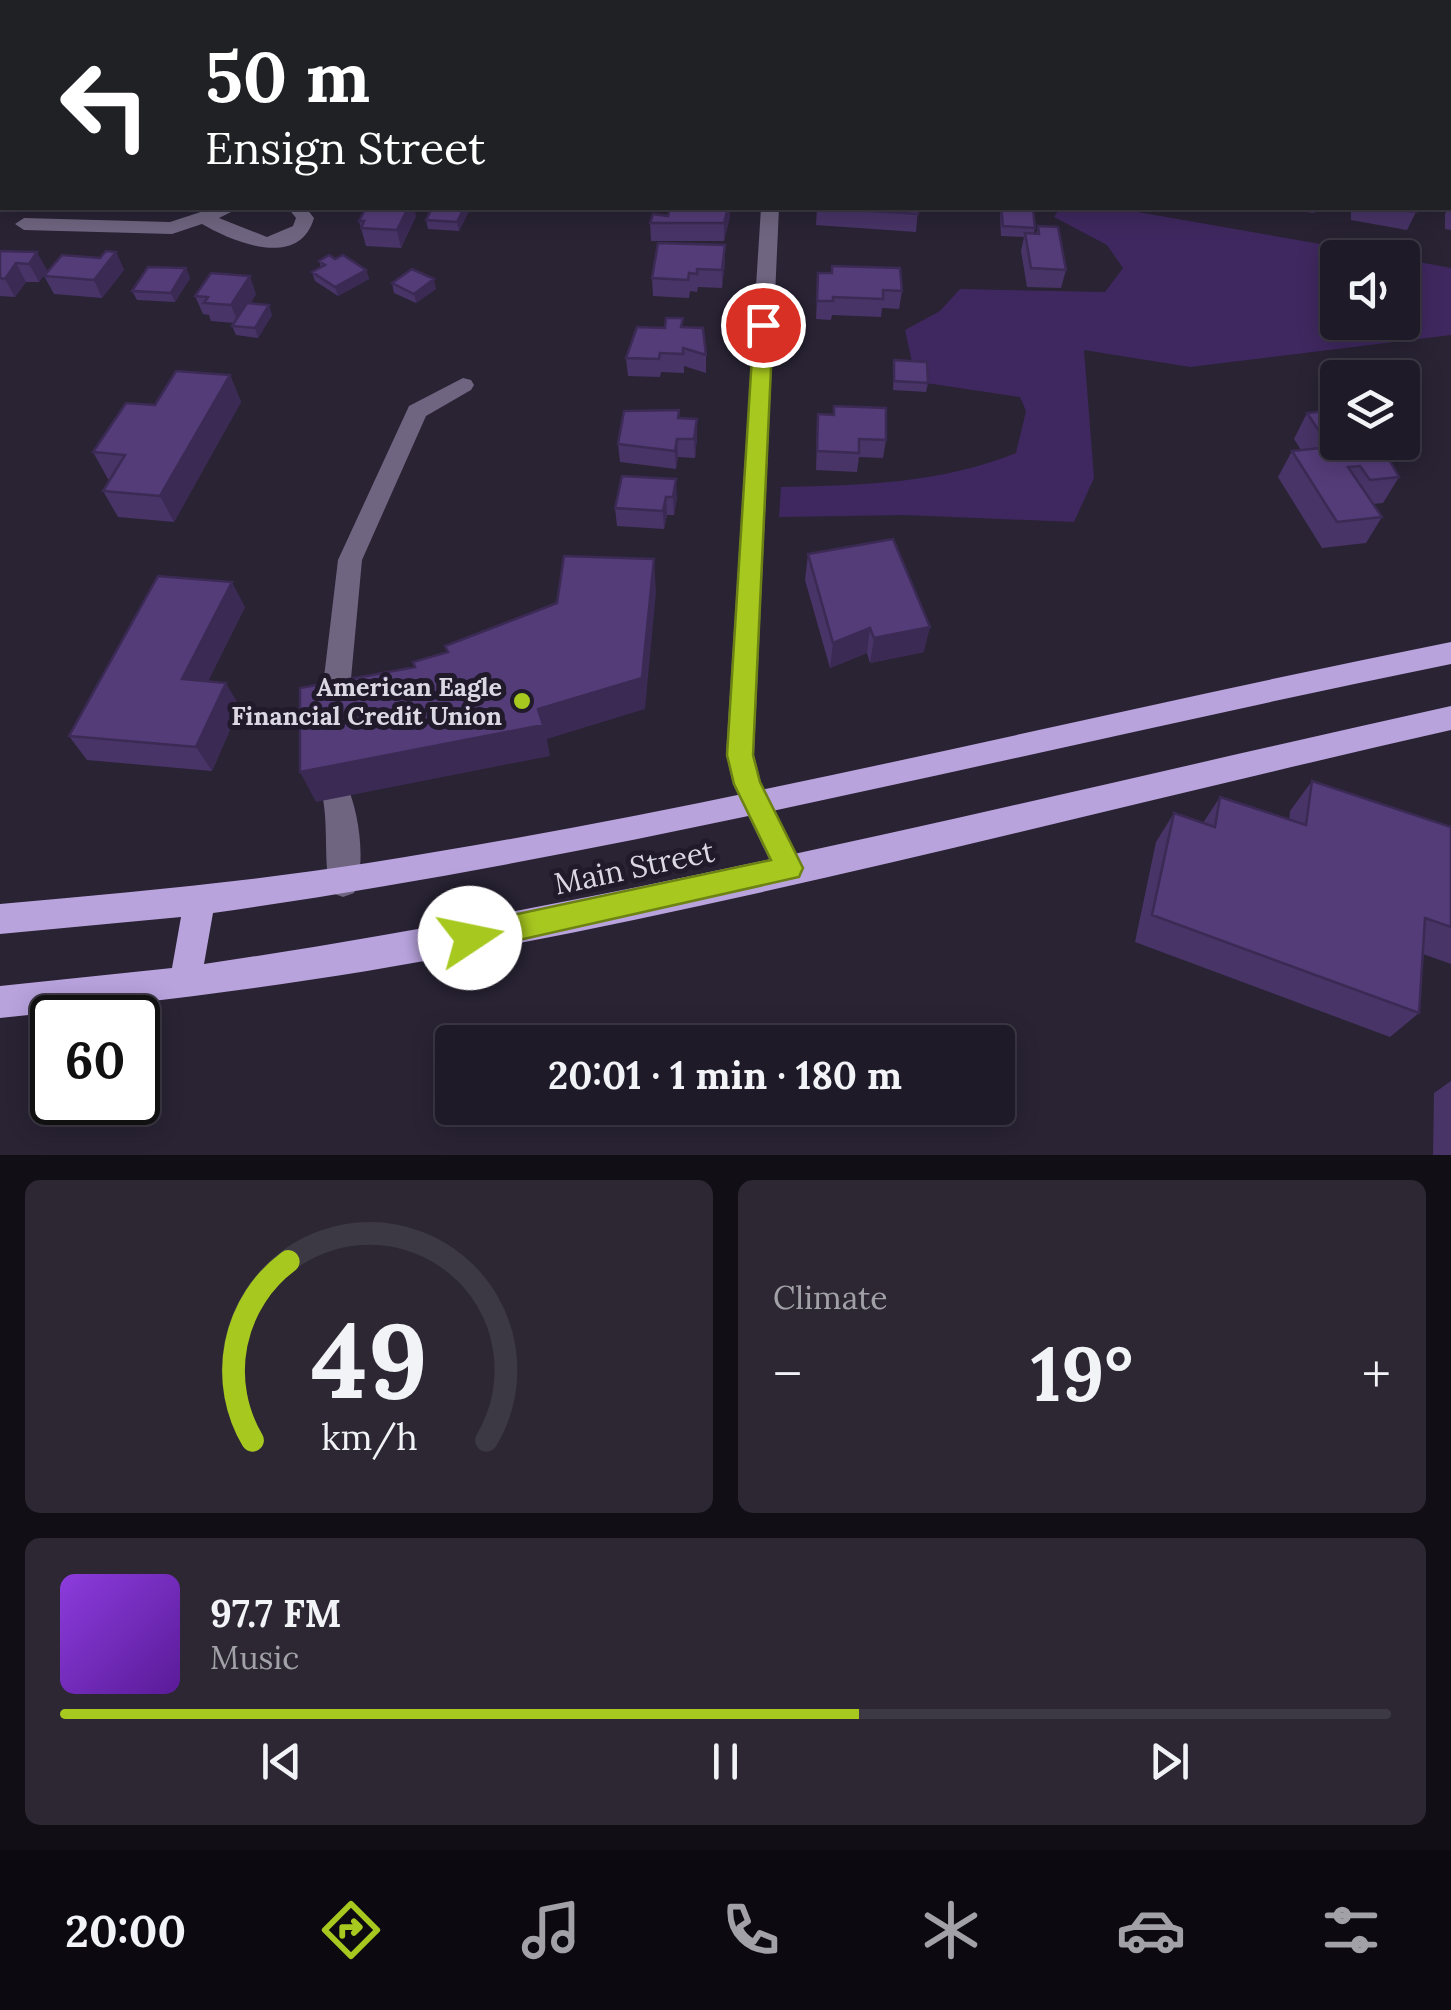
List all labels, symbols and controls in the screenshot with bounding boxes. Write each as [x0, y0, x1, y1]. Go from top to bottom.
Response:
text: 50 m [205, 32, 370, 121]
icon: left [40, 40, 170, 170]
text: Ensign Street [205, 119, 485, 176]
map controls [1320, 240, 1420, 460]
button: sound [1320, 240, 1420, 340]
pin [721, 283, 806, 368]
icon: arrive [736, 298, 791, 353]
button: layers [1320, 360, 1420, 460]
place label: American Eagle Financial Credit Union [231, 671, 502, 732]
marker: American Eagle Financial Credit Union [511, 690, 533, 712]
street label: Main Street [551, 831, 718, 902]
position arrow [418, 886, 522, 990]
speed limit sign: 60 [30, 995, 160, 1125]
text: 20:01 · 1 min · 180 m [548, 1051, 902, 1099]
text: Climate [773, 1277, 888, 1318]
text: 49 [311, 1293, 427, 1426]
text: 19° [1031, 1326, 1133, 1422]
text: − [773, 1339, 802, 1409]
text: + [1362, 1339, 1391, 1409]
text: km/h [321, 1414, 417, 1460]
text: 97.7 FM [210, 1589, 342, 1637]
text: Music [210, 1637, 299, 1678]
icon: previous [254, 1734, 309, 1789]
icon: pause [698, 1734, 753, 1789]
icon: next [1142, 1734, 1197, 1789]
icon: directions [316, 1895, 386, 1965]
icon: music [516, 1895, 586, 1965]
icon: phone [716, 1895, 786, 1965]
icon: climate [916, 1895, 986, 1965]
icon: car [1116, 1895, 1186, 1965]
icon: filters [1316, 1895, 1386, 1965]
text: 20:00 [65, 1902, 186, 1959]

